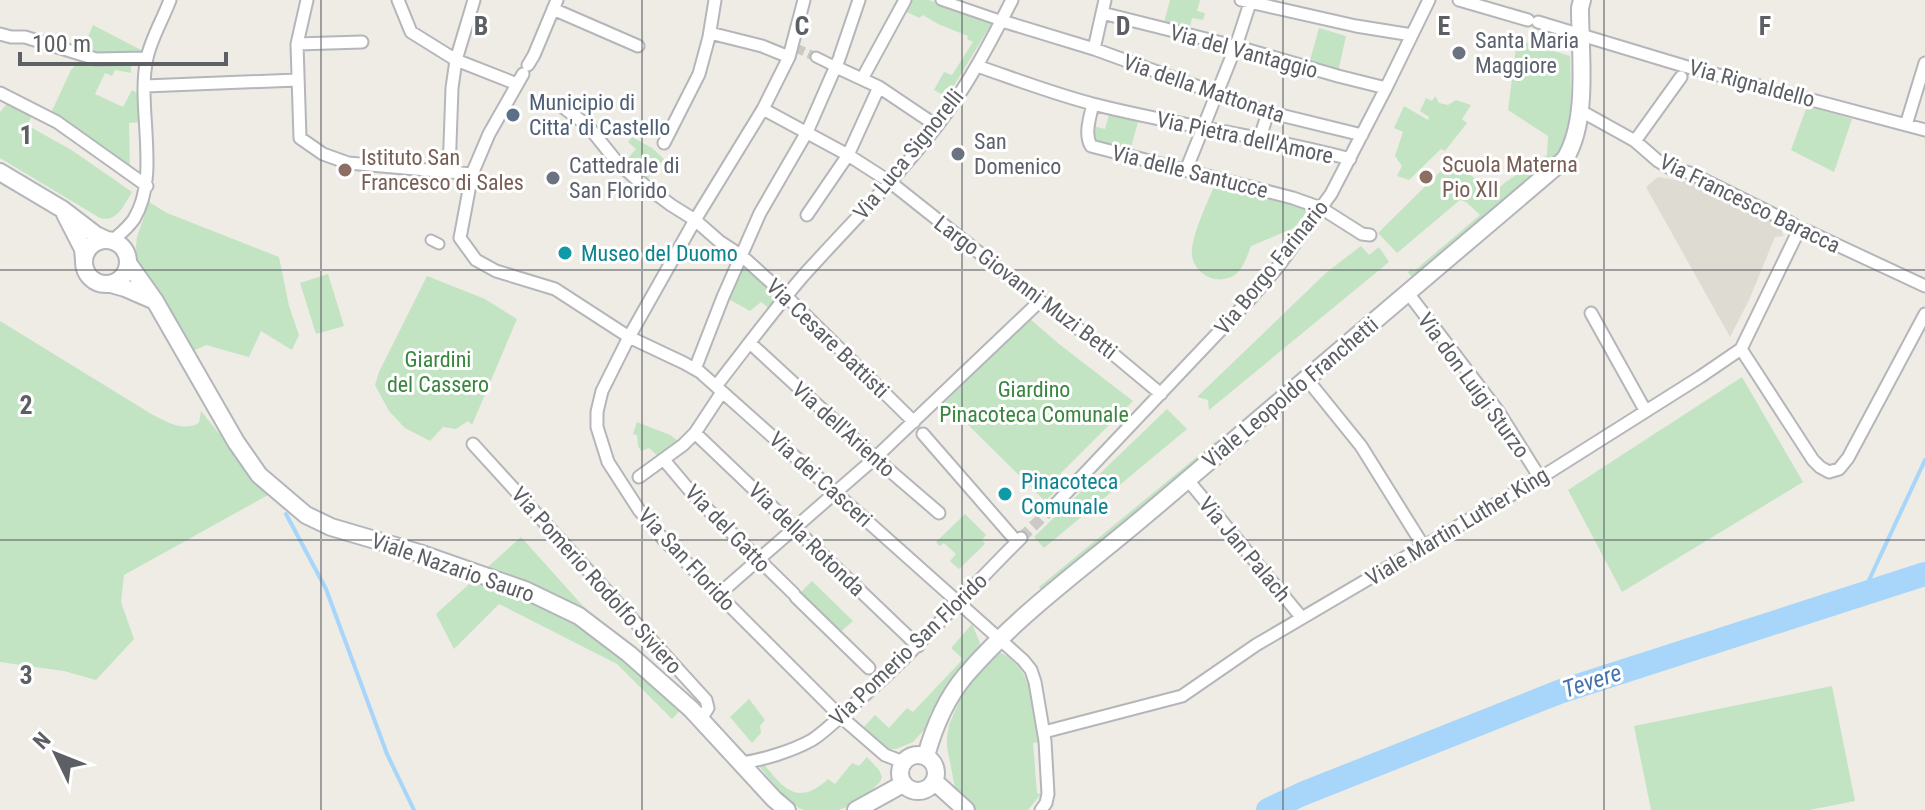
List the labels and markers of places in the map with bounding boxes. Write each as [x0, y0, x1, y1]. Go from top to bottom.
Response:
place label: Santa Maria Maggiore [1475, 28, 1579, 78]
marker: Santa Maria Maggiore [1450, 44, 1468, 62]
place label: Municipio di Citta' di Castello [529, 90, 670, 140]
marker: Municipio di Citta' di Castello [504, 106, 522, 124]
place label: San Domenico [974, 129, 1061, 179]
place label: Istituto San Francesco di Sales [361, 145, 524, 195]
marker: San Domenico [949, 145, 967, 163]
place label: Scuola Materna Pio XII [1442, 152, 1578, 202]
place label: Cattedrale di San Florido [569, 153, 679, 203]
marker: Istituto San Francesco di Sales [336, 161, 354, 179]
marker: Scuola Materna Pio XII [1417, 168, 1435, 186]
marker: Cattedrale di San Florido [544, 169, 562, 187]
place label: Museo del Duomo [581, 241, 738, 266]
marker: Museo del Duomo [556, 244, 574, 262]
place label: Pinacoteca Comunale [1021, 469, 1118, 519]
marker: Pinacoteca Comunale [996, 485, 1014, 503]

